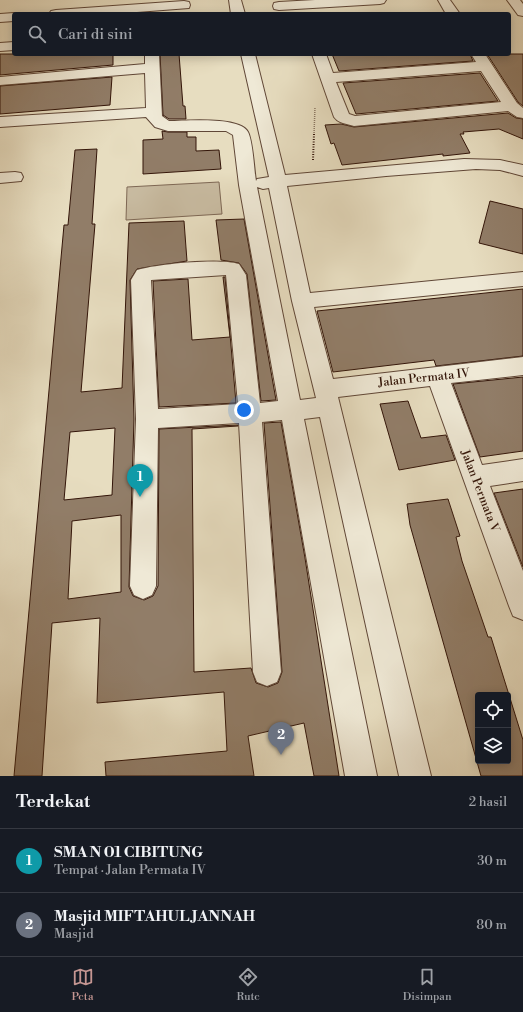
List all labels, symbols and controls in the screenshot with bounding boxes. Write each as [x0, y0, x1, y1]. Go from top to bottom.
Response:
search box [12, 12, 511, 56]
icon: search [26, 23, 48, 45]
text: Cari di sini [58, 25, 133, 44]
street label: Jalan Permata IV [376, 366, 471, 390]
your location [234, 400, 254, 420]
street label: Jalan Permata V [457, 447, 503, 535]
pin: 1 [127, 464, 153, 497]
map controls [475, 692, 511, 764]
button: locate [475, 692, 511, 728]
pin: 2 [268, 722, 294, 755]
button: layers [475, 728, 511, 764]
text: Terdekat [16, 791, 90, 813]
text: 2 hasil [469, 794, 507, 810]
text: SMA N 01 CIBITUNG [54, 843, 203, 862]
text: 1 [26, 853, 32, 869]
text: 30 m [477, 853, 507, 869]
text: Tempat · Jalan Permata IV [54, 862, 206, 878]
text: Masjid MIFTAHUL JANNAH [54, 907, 255, 926]
text: 2 [25, 917, 33, 933]
text: 80 m [476, 917, 507, 933]
text: Masjid [54, 926, 94, 942]
tab: Peta [72, 966, 94, 1004]
tab: Rute [237, 966, 260, 1004]
tab: Disimpan [403, 966, 451, 1004]

